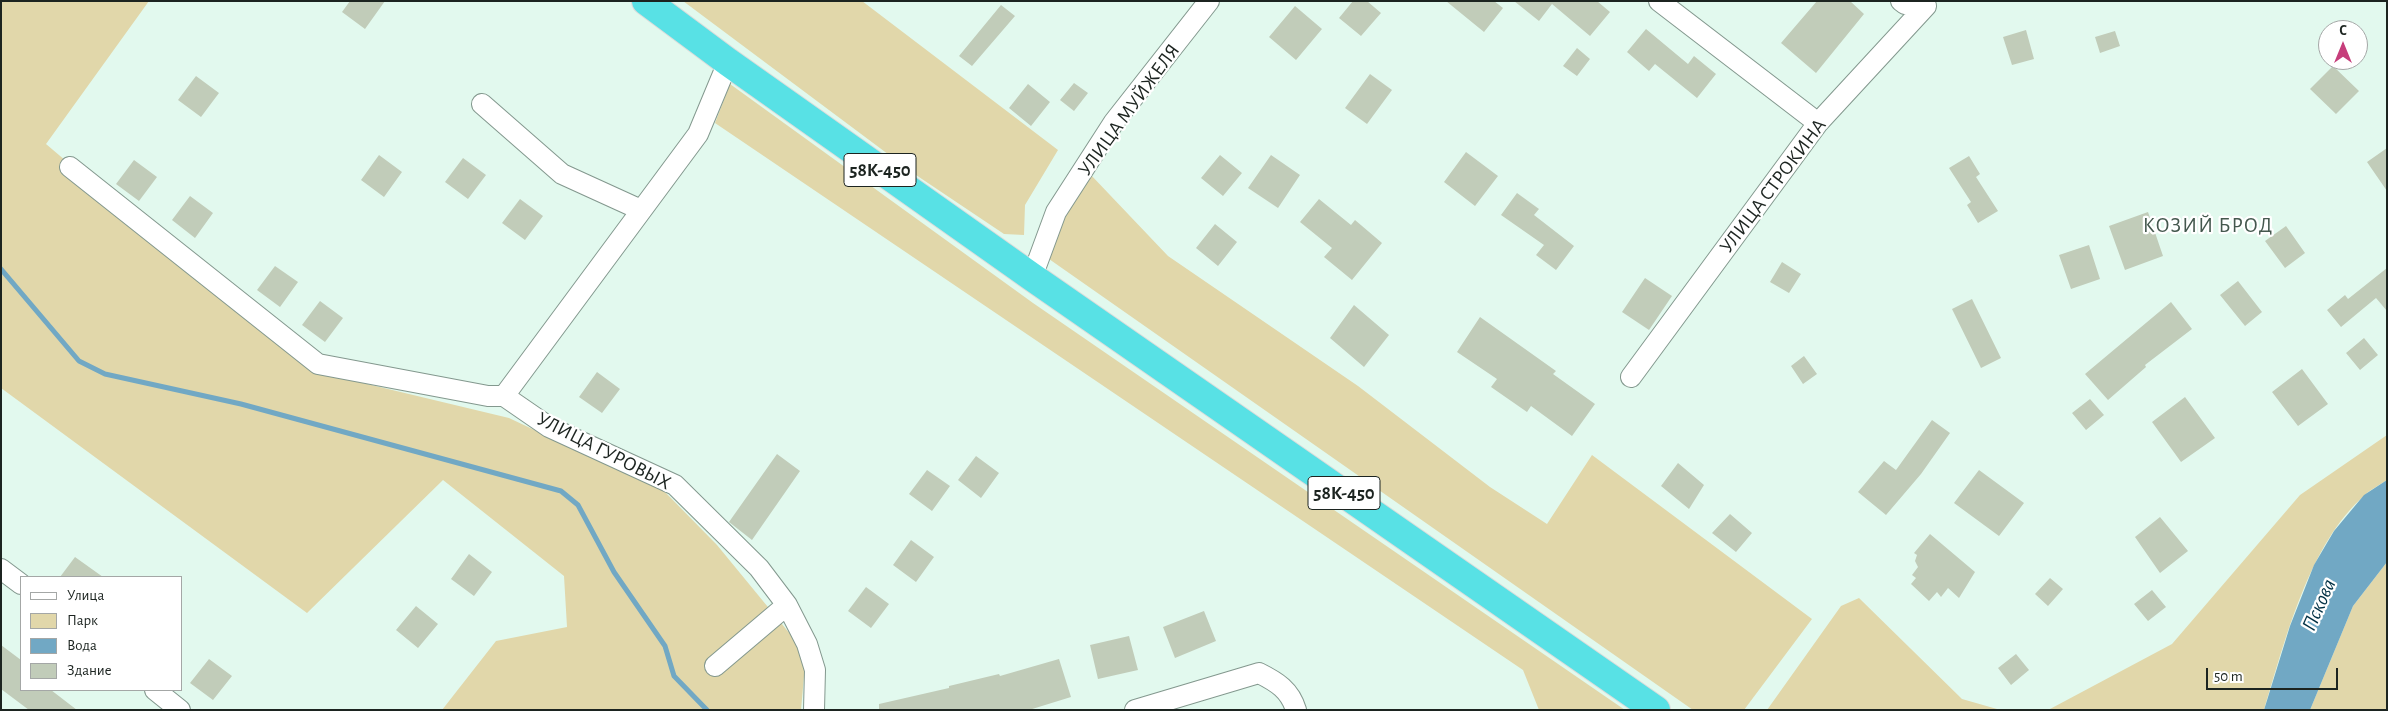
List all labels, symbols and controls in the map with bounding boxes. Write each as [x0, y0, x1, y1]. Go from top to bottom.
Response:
north arrow [2318, 20, 2368, 70]
text: С [2339, 24, 2347, 38]
street label: УЛИЦА МУЙЖЕЛЯ [1073, 39, 1185, 181]
street label: УЛИЦА СТРОКИНА [1715, 114, 1831, 258]
road number: 58К-450 [844, 154, 916, 186]
district label: КОЗИЙ БРОД [2141, 213, 2275, 239]
street label: УЛИЦА ГУРОВЫХ [533, 407, 675, 495]
road number: 58К-450 [1308, 476, 1380, 509]
water label: Пскова [2296, 575, 2342, 635]
legend [20, 576, 182, 691]
text: Улица [67, 588, 104, 603]
text: Парк [67, 613, 98, 628]
text: Вода [67, 638, 97, 653]
scale bar [2208, 658, 2340, 690]
text: Здание [67, 663, 112, 678]
text: 50 m [2214, 669, 2243, 684]

